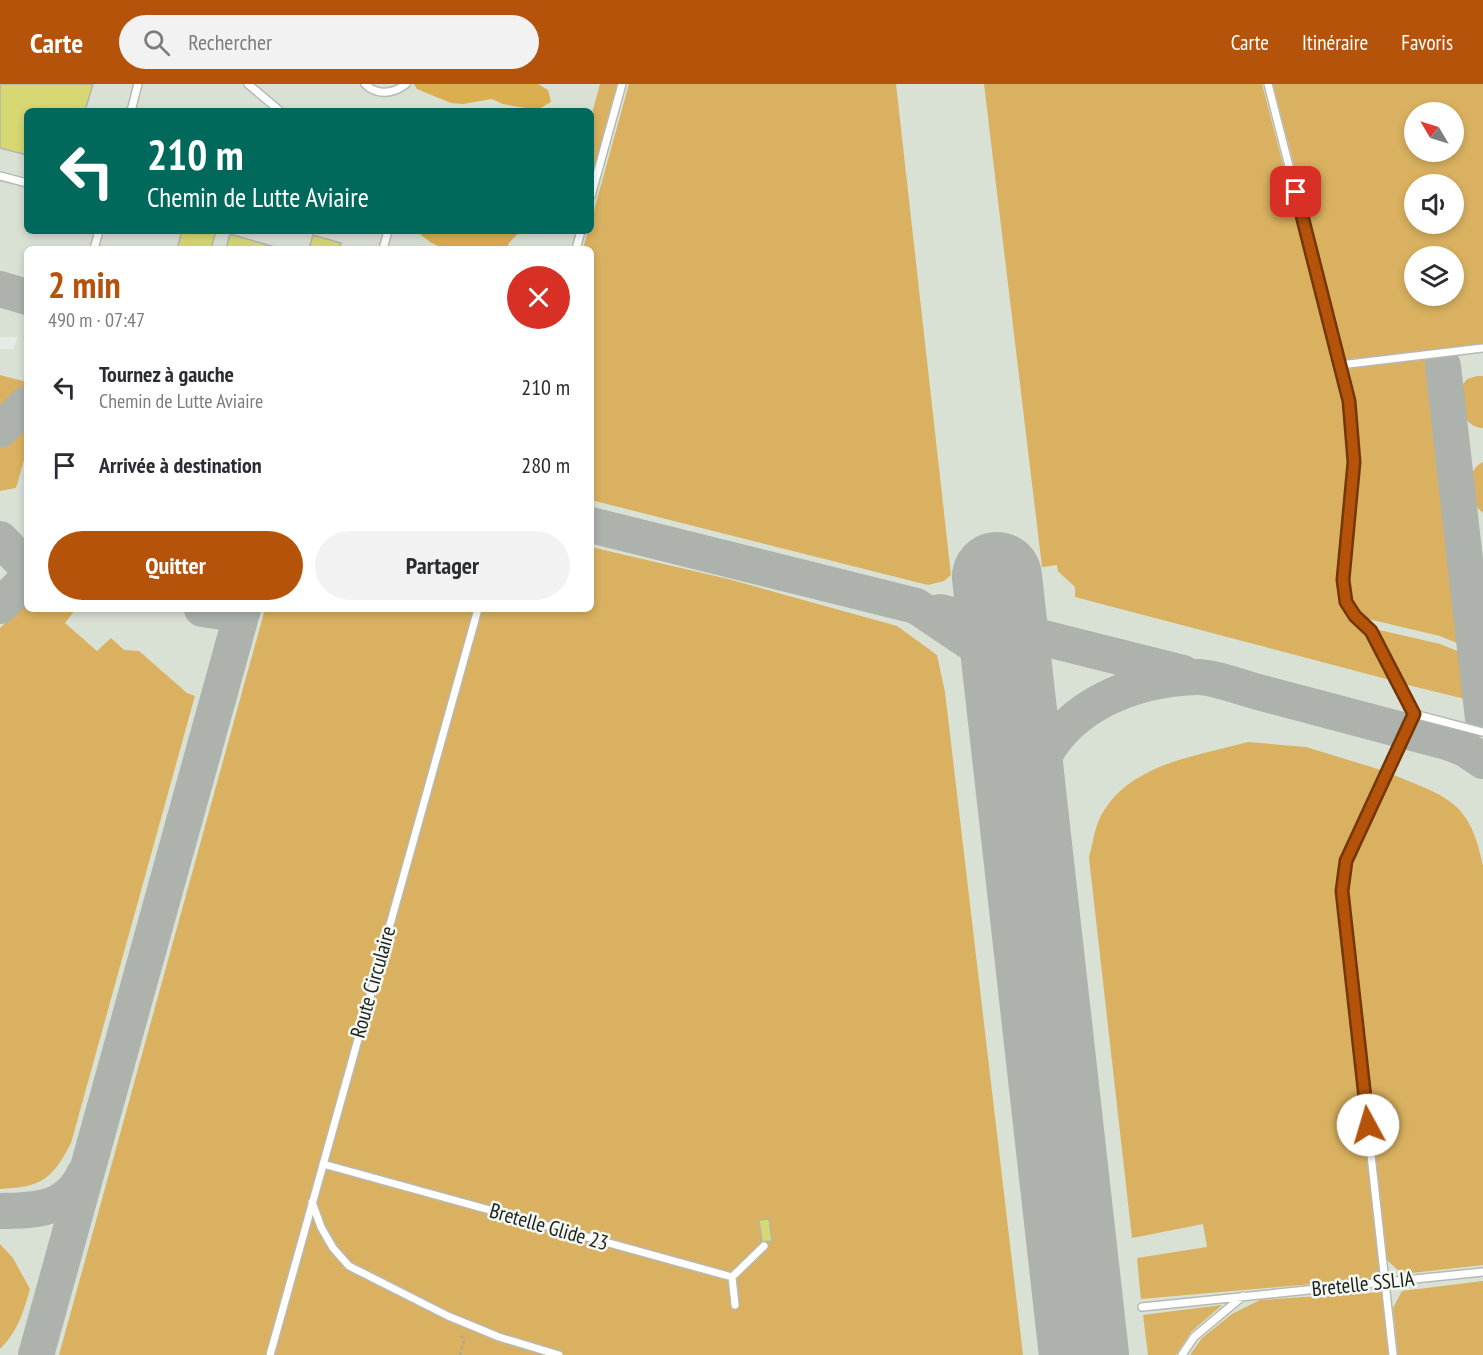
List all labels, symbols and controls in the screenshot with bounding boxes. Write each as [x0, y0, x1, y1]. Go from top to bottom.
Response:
search box [119, 15, 539, 69]
text: Carte [30, 24, 83, 61]
icon: search [140, 26, 173, 59]
text: Rechercher [188, 28, 272, 56]
text: Carte [1231, 29, 1269, 56]
text: Itinéraire [1302, 29, 1368, 56]
text: Favoris [1401, 29, 1453, 56]
north arrow [1404, 102, 1464, 162]
map controls [1404, 102, 1464, 306]
text: 210 m [147, 127, 244, 182]
icon: left [48, 132, 126, 210]
pin [1270, 166, 1321, 217]
button: sound [1404, 174, 1464, 234]
icon: arrive [1279, 175, 1312, 208]
text: Chemin de Lutte Aviaire [147, 180, 369, 214]
button: layers [1404, 246, 1464, 306]
text: 2 min [48, 261, 121, 308]
button: close [507, 266, 570, 329]
text: 490 m · 07:47 [48, 307, 145, 333]
text: Tournez à gauche [99, 360, 234, 388]
icon: left [48, 371, 81, 404]
text: 210 m [521, 373, 570, 401]
text: Chemin de Lutte Aviaire [99, 388, 263, 414]
icon: arrive [48, 449, 81, 482]
text: Arrivée à destination [99, 451, 262, 479]
text: 280 m [521, 451, 570, 479]
button: Quitter [48, 531, 303, 600]
button: Partager [315, 531, 570, 600]
street label: Route Circulaire [344, 923, 401, 1041]
position arrow [1336, 1093, 1400, 1157]
street label: Bretelle Glide 23 [487, 1197, 612, 1256]
street label: Bretelle SSLIA [1310, 1265, 1416, 1302]

